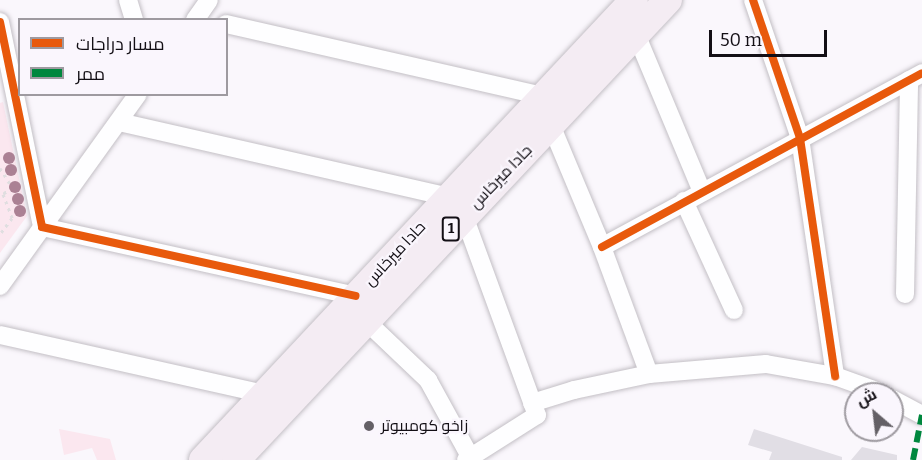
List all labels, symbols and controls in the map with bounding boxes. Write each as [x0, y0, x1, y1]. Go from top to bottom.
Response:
legend [18, 18, 228, 96]
scale bar [712, 18, 830, 56]
text: 50 m [720, 29, 762, 51]
text: مسار دراجات [76, 33, 164, 55]
text: ممر [76, 63, 105, 85]
street label: جادا ميرخاس [466, 141, 536, 213]
road number: 1 [440, 217, 462, 241]
street label: حادا ميرخاس [360, 218, 430, 290]
north arrow [844, 382, 904, 442]
text: ش [853, 384, 880, 411]
place label: زاخو كومبيوتر [381, 416, 468, 436]
marker: زاخو كومبيوتر [362, 419, 376, 433]

